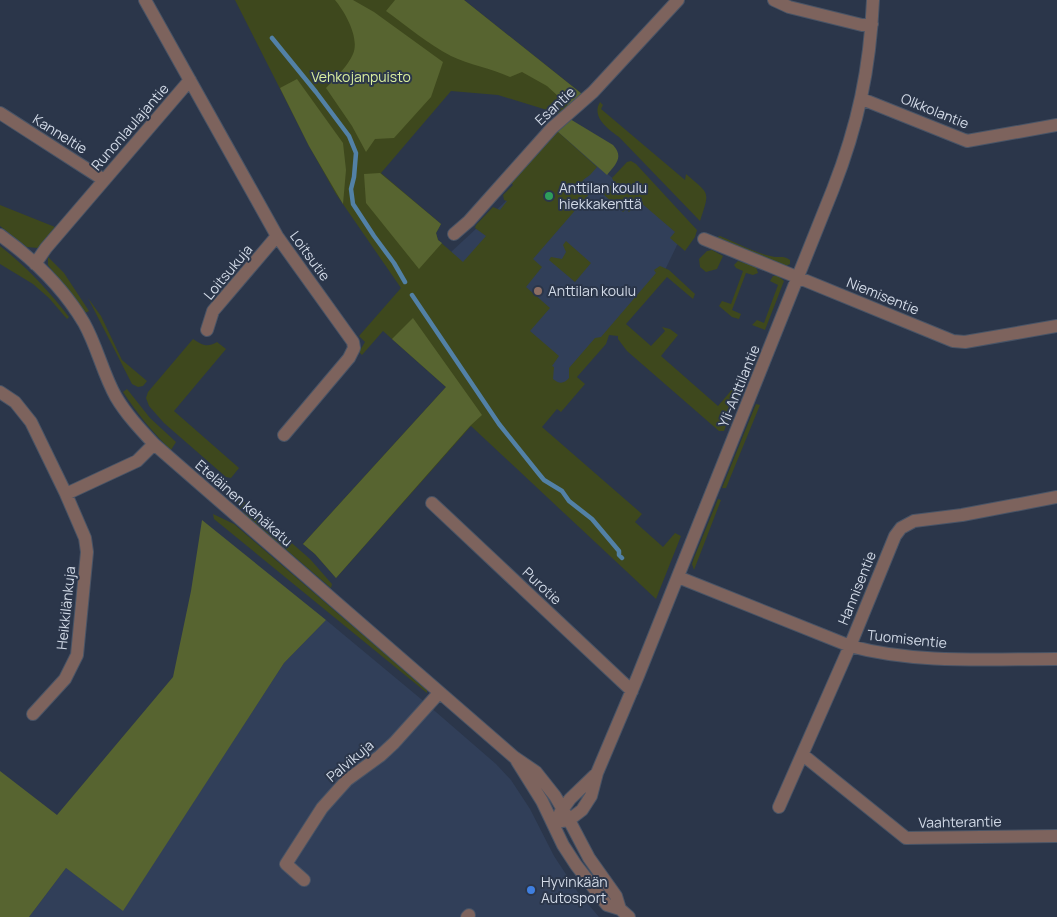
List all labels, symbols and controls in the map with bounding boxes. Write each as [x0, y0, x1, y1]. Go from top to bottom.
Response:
park label: Vehkojanpuisto [311, 67, 411, 86]
street label: Runonlaulajantie [87, 79, 173, 174]
street label: Esantie [530, 82, 579, 129]
street label: Olkkolantie [898, 88, 972, 133]
street label: Kanneltie [29, 109, 91, 158]
place label: Anttilan koulu hiekkakenttä [559, 178, 647, 213]
marker: Anttilan koulu hiekkakenttä [543, 190, 555, 202]
street label: Loitsutie [286, 227, 335, 284]
street label: Loitsukuja [199, 240, 256, 303]
street label: Niemisentie [844, 272, 922, 319]
place label: Anttilan koulu [548, 281, 636, 300]
marker: Anttilan koulu [532, 285, 544, 297]
street label: Yli-Anttilantie [713, 342, 764, 430]
street label: Eteläinen kehäkatu [192, 455, 297, 550]
street label: Hannisentie [833, 548, 880, 628]
street label: Purotie [519, 563, 566, 609]
street label: Heikkilänkuja [52, 565, 79, 651]
street label: Tuomisentie [866, 625, 948, 652]
street label: Palvikuja [322, 735, 377, 786]
street label: Vaahterantie [918, 811, 1002, 832]
place label: Hyvinkään Autosport [541, 872, 607, 907]
marker: Hyvinkään Autosport [525, 884, 537, 896]

